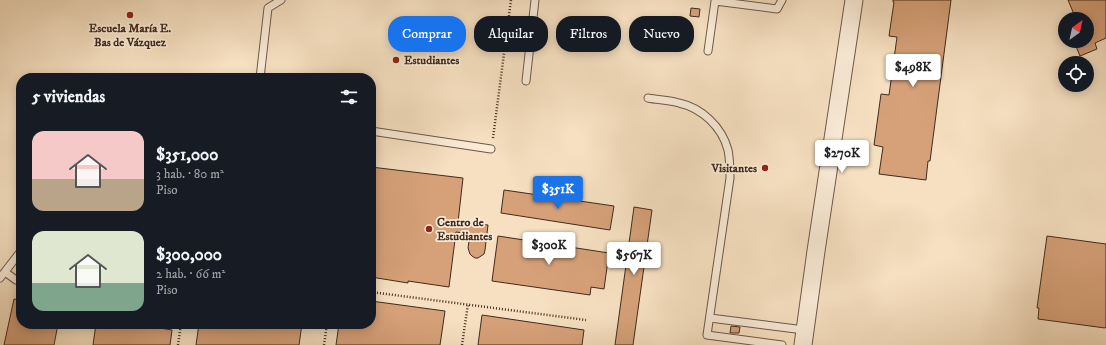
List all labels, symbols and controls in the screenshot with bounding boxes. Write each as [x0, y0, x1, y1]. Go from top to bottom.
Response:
marker: Escuela María E. Bas de Vázquez [125, 10, 135, 20]
north arrow [1058, 12, 1094, 48]
map controls [1058, 12, 1094, 92]
chip: Comprar [388, 16, 466, 52]
chip: Alquilar [474, 16, 548, 52]
chip: Filtros [556, 16, 621, 52]
chip: Nuevo [629, 16, 694, 52]
place label: Escuela María E. Bas de Vázquez [89, 21, 171, 50]
place label: Estudiantes [404, 53, 459, 68]
pin: $498K [885, 54, 941, 88]
marker: Estudiantes [391, 55, 401, 65]
button: locate [1058, 56, 1094, 92]
text: $498K [895, 59, 931, 75]
text: 5 viviendas [32, 86, 105, 108]
icon: filters [338, 86, 360, 108]
pin: $270K [814, 140, 870, 174]
text: $351,000 [156, 144, 218, 166]
text: $270K [824, 145, 860, 161]
icon: home [64, 147, 112, 195]
place label: Visitantes [710, 161, 757, 176]
marker: Visitantes [760, 163, 770, 173]
text: 3 hab. · 80 m² [156, 166, 224, 182]
pin: $351K [530, 176, 586, 210]
text: $351K [542, 181, 574, 197]
text: Piso [156, 182, 178, 198]
place label: Centro de Estudiantes [437, 215, 492, 244]
marker: Centro de Estudiantes [424, 224, 434, 234]
pin: $300K [521, 232, 577, 266]
text: $300K [531, 237, 567, 253]
pin: $567K [606, 242, 662, 276]
text: $300,000 [156, 244, 222, 266]
icon: home [64, 247, 112, 295]
text: $567K [616, 247, 652, 263]
text: 2 hab. · 66 m² [156, 266, 225, 282]
text: Piso [156, 282, 178, 298]

